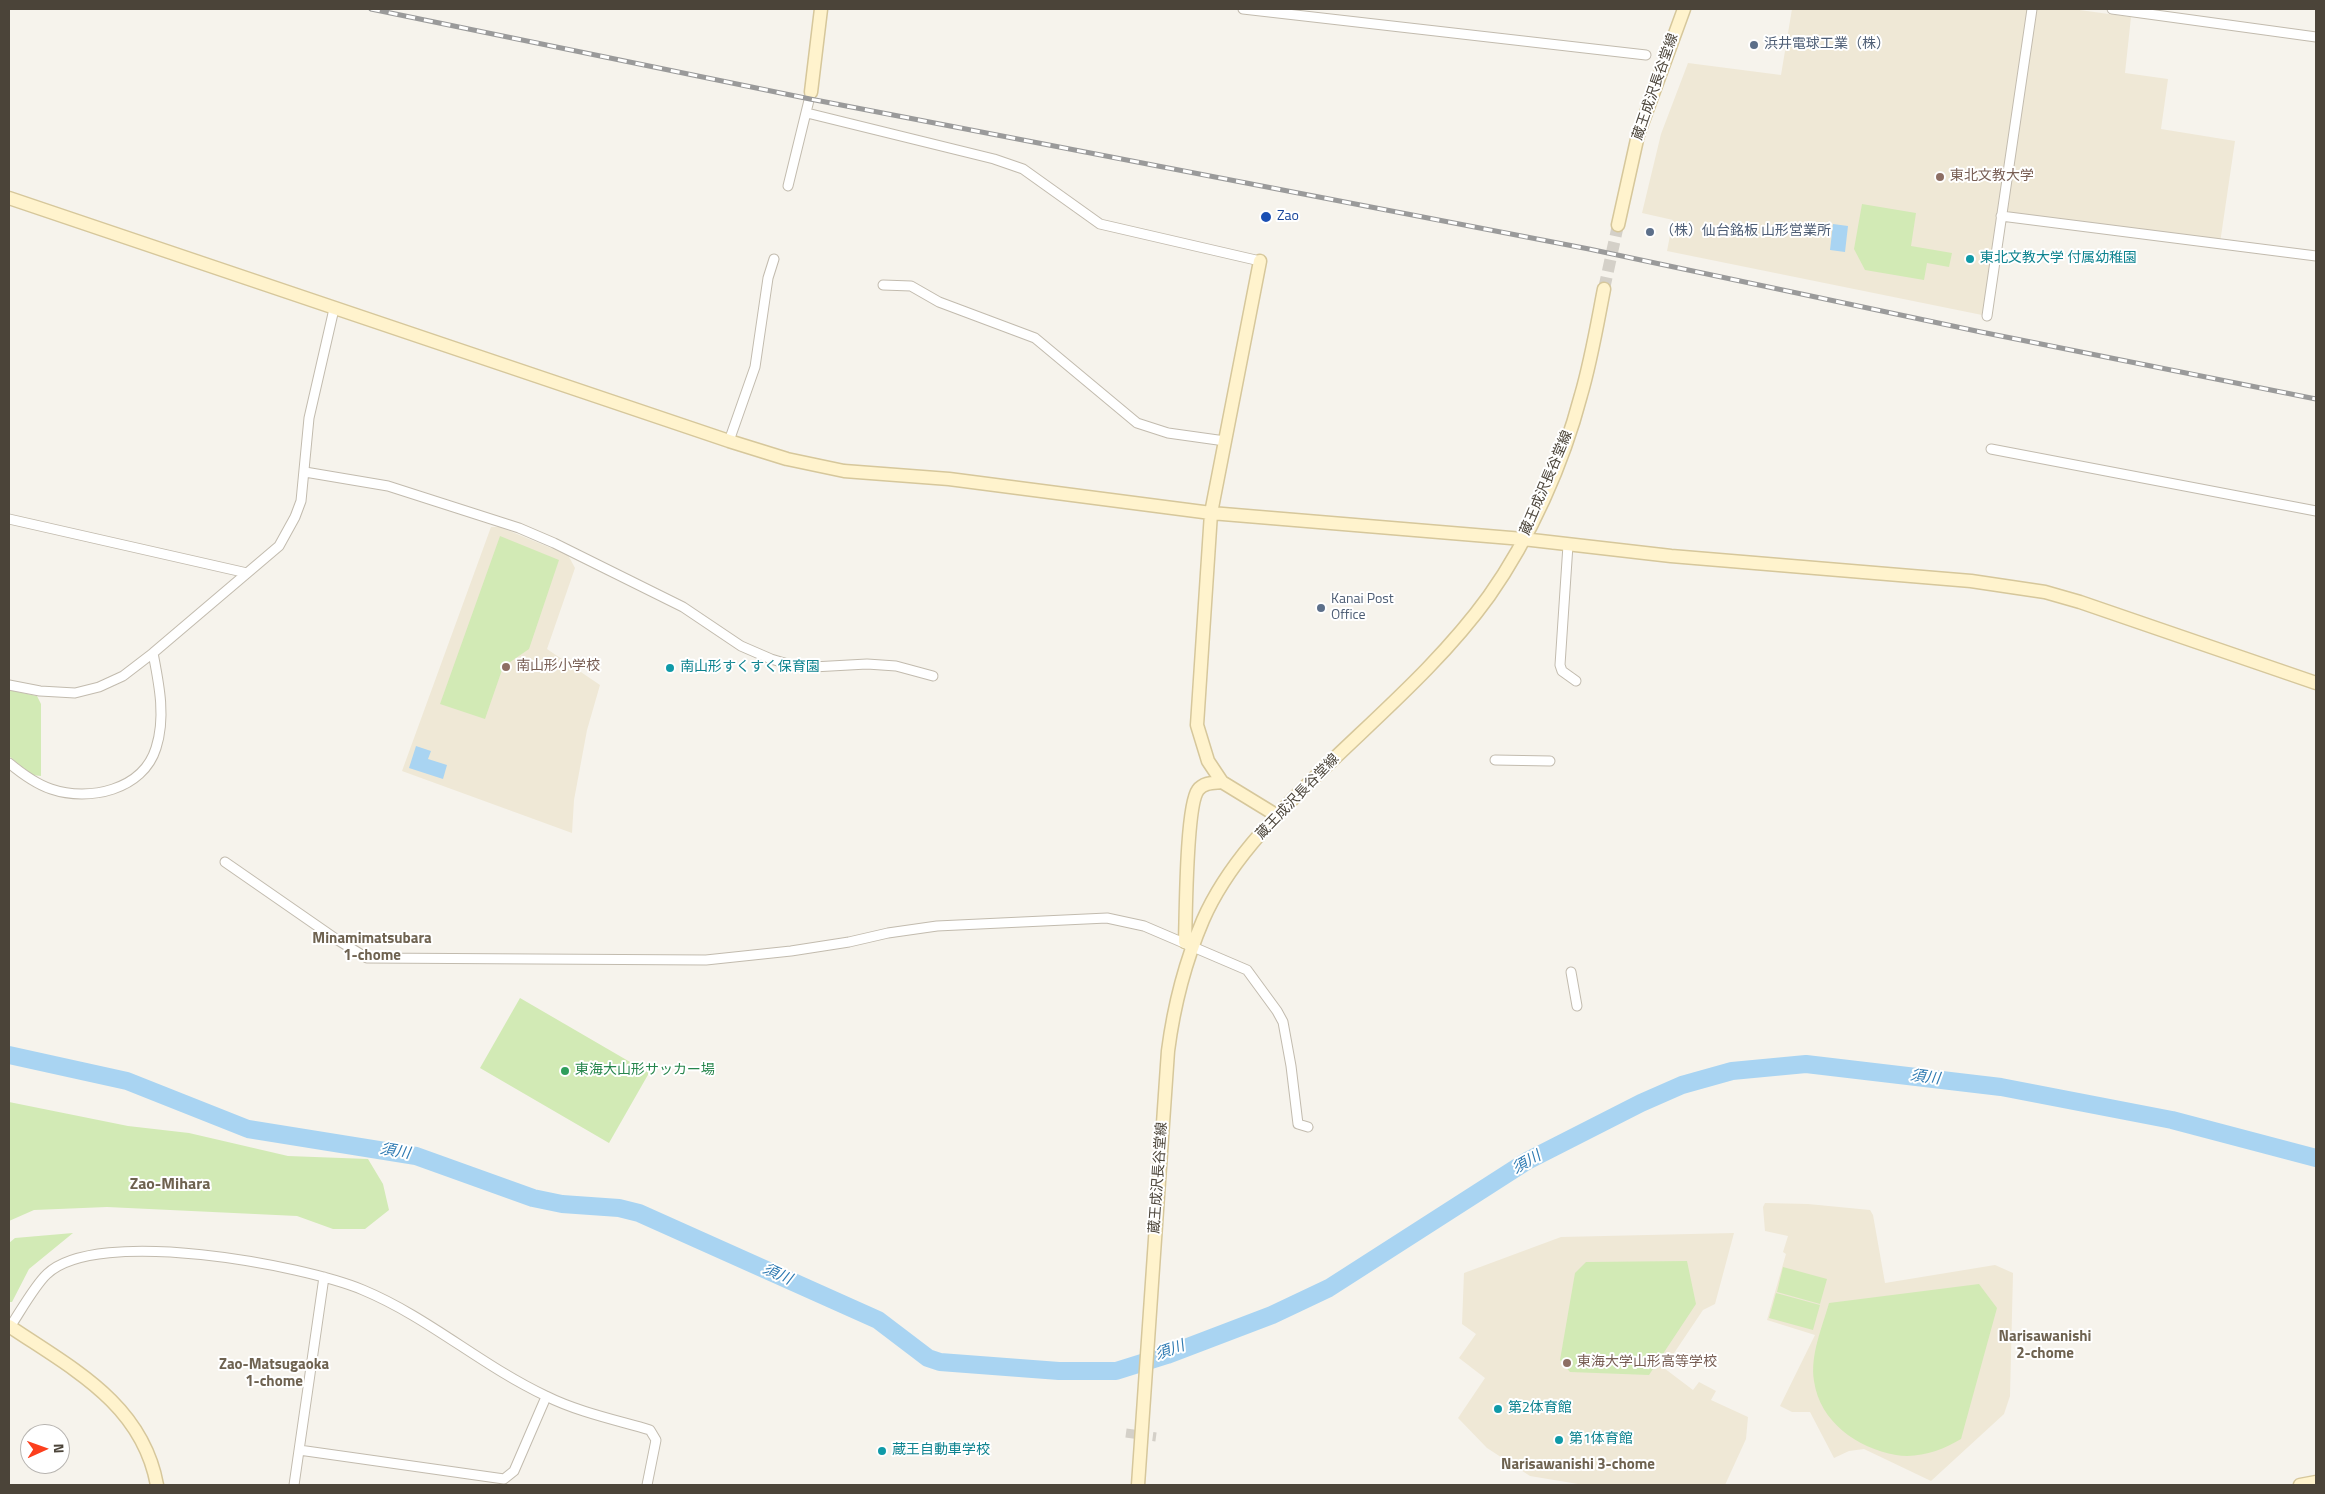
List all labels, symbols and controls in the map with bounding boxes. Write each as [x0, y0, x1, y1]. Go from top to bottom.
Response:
street label: 蔵王成沢長谷堂線 [1630, 31, 1682, 143]
place label: 浜井電球工業（株） [1764, 37, 1890, 53]
marker: 浜井電球工業（株） [1748, 39, 1760, 51]
place label: 東北文教大学 [1950, 169, 2034, 185]
marker: 東北文教大学 [1934, 171, 1946, 183]
place label: Zao [1277, 209, 1299, 225]
marker: Zao [1259, 210, 1273, 224]
place label: （株）仙台銘板 山形営業所 [1660, 224, 1831, 240]
marker: （株）仙台銘板 山形営業所 [1644, 226, 1656, 238]
place label: 東北文教大学 付属幼稚園 [1980, 251, 2137, 267]
marker: 東北文教大学 付属幼稚園 [1964, 253, 1976, 265]
street label: 蔵王成沢長谷堂線 [1517, 428, 1577, 538]
place label: Kanai Post Office [1331, 592, 1394, 624]
marker: Kanai Post Office [1315, 602, 1327, 614]
place label: 南山形小学校 [516, 659, 600, 675]
place label: 南山形すくすく保育園 [680, 660, 820, 676]
marker: 南山形小学校 [500, 661, 512, 673]
marker: 南山形すくすく保育園 [664, 662, 676, 674]
street label: 蔵王成沢長谷堂線 [1253, 751, 1343, 843]
district label: Minamimatsubara 1-chome [312, 930, 432, 965]
place label: 東海大山形サッカー場 [575, 1063, 715, 1079]
marker: 東海大山形サッカー場 [559, 1065, 571, 1077]
water label: 須川 [1909, 1067, 1941, 1089]
street label: 蔵王成沢長谷堂線 [1147, 1122, 1171, 1234]
water label: 須川 [379, 1141, 411, 1163]
water label: 須川 [1510, 1148, 1544, 1178]
district label: Zao-Mihara [130, 1175, 210, 1195]
water label: 須川 [760, 1261, 794, 1289]
district label: Narisawanishi 2-chome [1999, 1328, 2091, 1363]
water label: 須川 [1153, 1337, 1187, 1365]
place label: 東海大学山形高等学校 [1577, 1355, 1717, 1371]
district label: Zao-Matsugaoka 1-chome [219, 1356, 329, 1391]
marker: 東海大学山形高等学校 [1561, 1357, 1573, 1369]
place label: 第2体育館 [1508, 1401, 1572, 1417]
marker: 第2体育館 [1492, 1403, 1504, 1415]
north arrow [20, 1424, 70, 1474]
place label: 第1体育館 [1569, 1432, 1633, 1448]
marker: 第1体育館 [1553, 1434, 1565, 1446]
text: N [49, 1443, 70, 1454]
place label: 蔵王自動車学校 [892, 1443, 990, 1459]
marker: 蔵王自動車学校 [876, 1445, 888, 1457]
district label: Narisawanishi 3-chome [1501, 1456, 1655, 1474]

